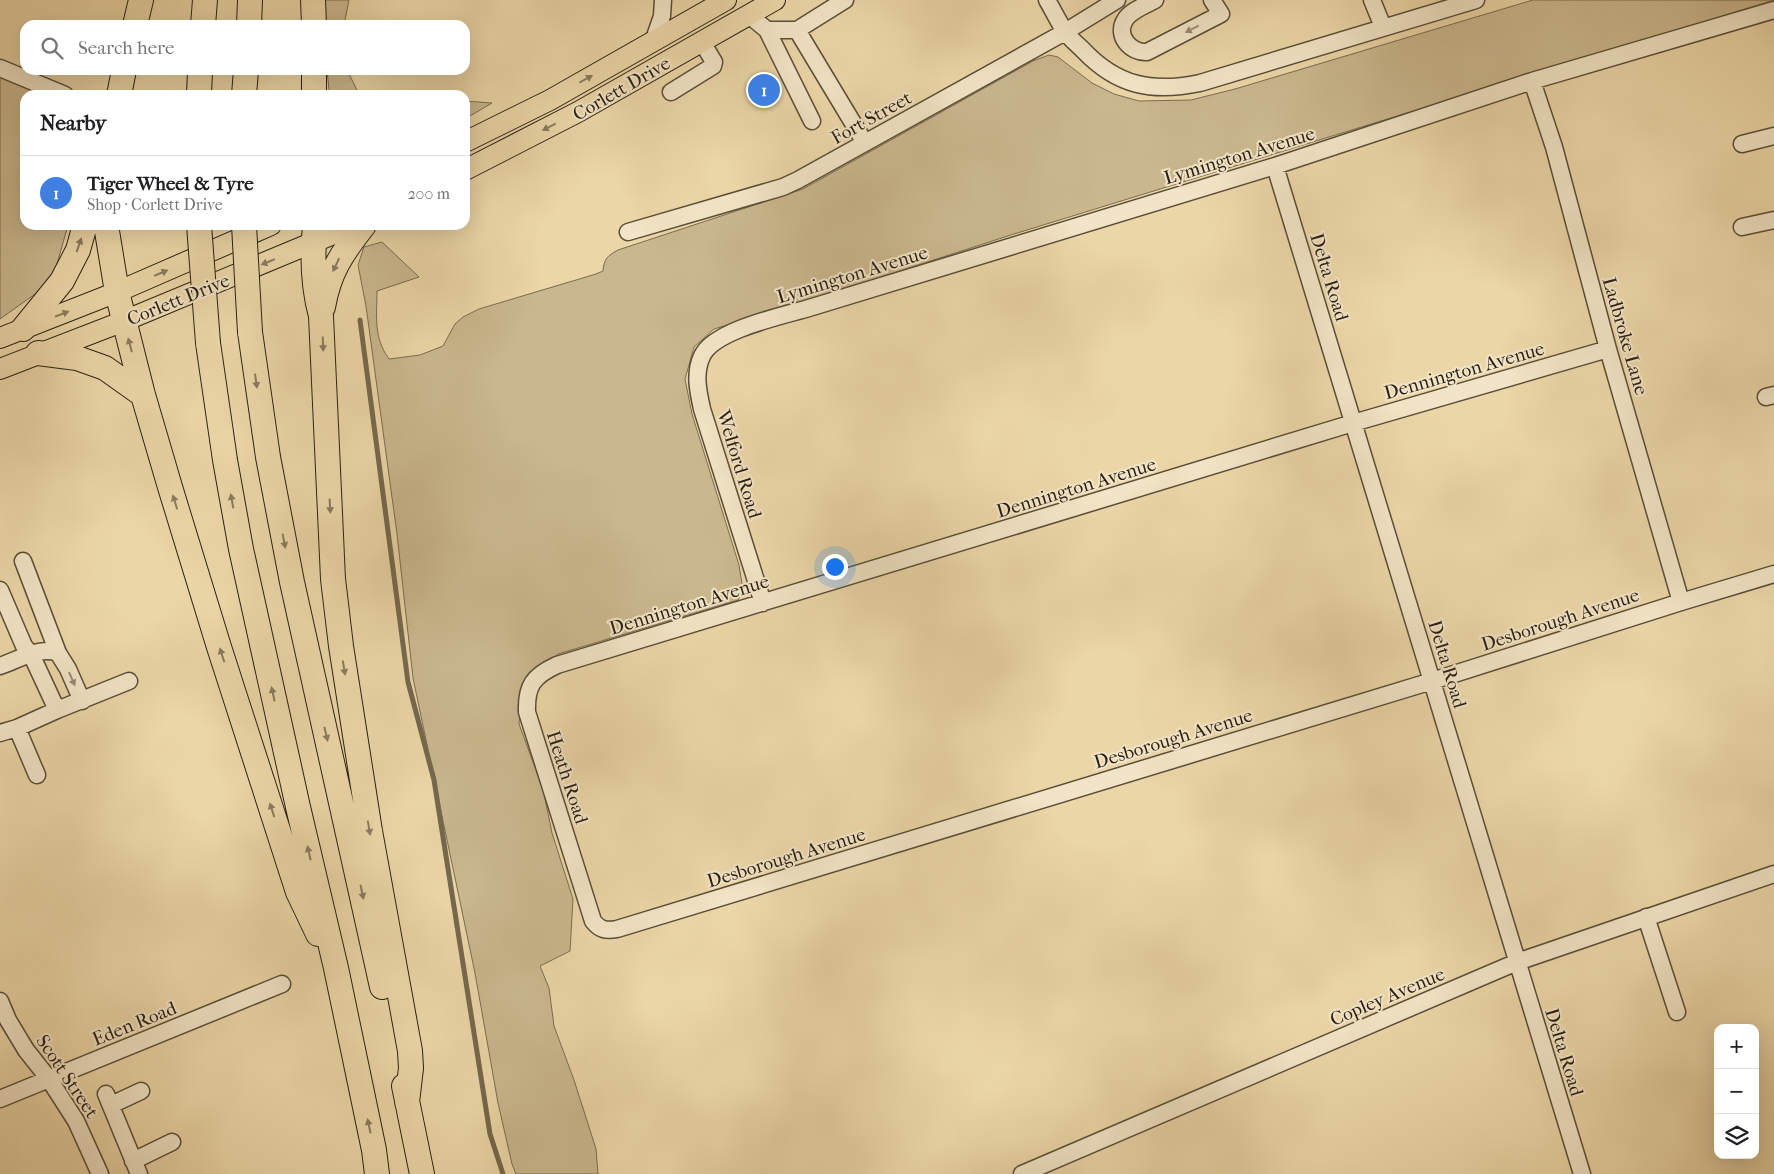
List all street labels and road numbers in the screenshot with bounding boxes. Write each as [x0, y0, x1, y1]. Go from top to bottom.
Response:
street label: Corlett Drive [569, 52, 674, 126]
street label: Fort Street [827, 87, 916, 149]
street label: Lymington Avenue [1161, 123, 1317, 189]
street label: Delta Road [1305, 231, 1353, 325]
street label: Lymington Avenue [774, 242, 930, 308]
street label: Corlett Drive [124, 269, 233, 331]
street label: Ladbroke Lane [1598, 275, 1652, 398]
street label: Dennington Avenue [1382, 338, 1547, 404]
street label: Welford Road [712, 407, 766, 522]
street label: Dennington Avenue [994, 453, 1159, 523]
street label: Dennington Avenue [607, 570, 772, 640]
street label: Desborough Avenue [1479, 584, 1642, 656]
street label: Delta Road [1423, 618, 1471, 712]
street label: Desborough Avenue [1091, 704, 1255, 774]
street label: Heath Road [542, 728, 593, 827]
street label: Desborough Avenue [704, 823, 868, 893]
street label: Copley Avenue [1327, 963, 1448, 1031]
street label: Eden Road [89, 997, 180, 1051]
street label: Delta Road [1540, 1006, 1588, 1100]
street label: Scott Street [31, 1031, 103, 1122]

